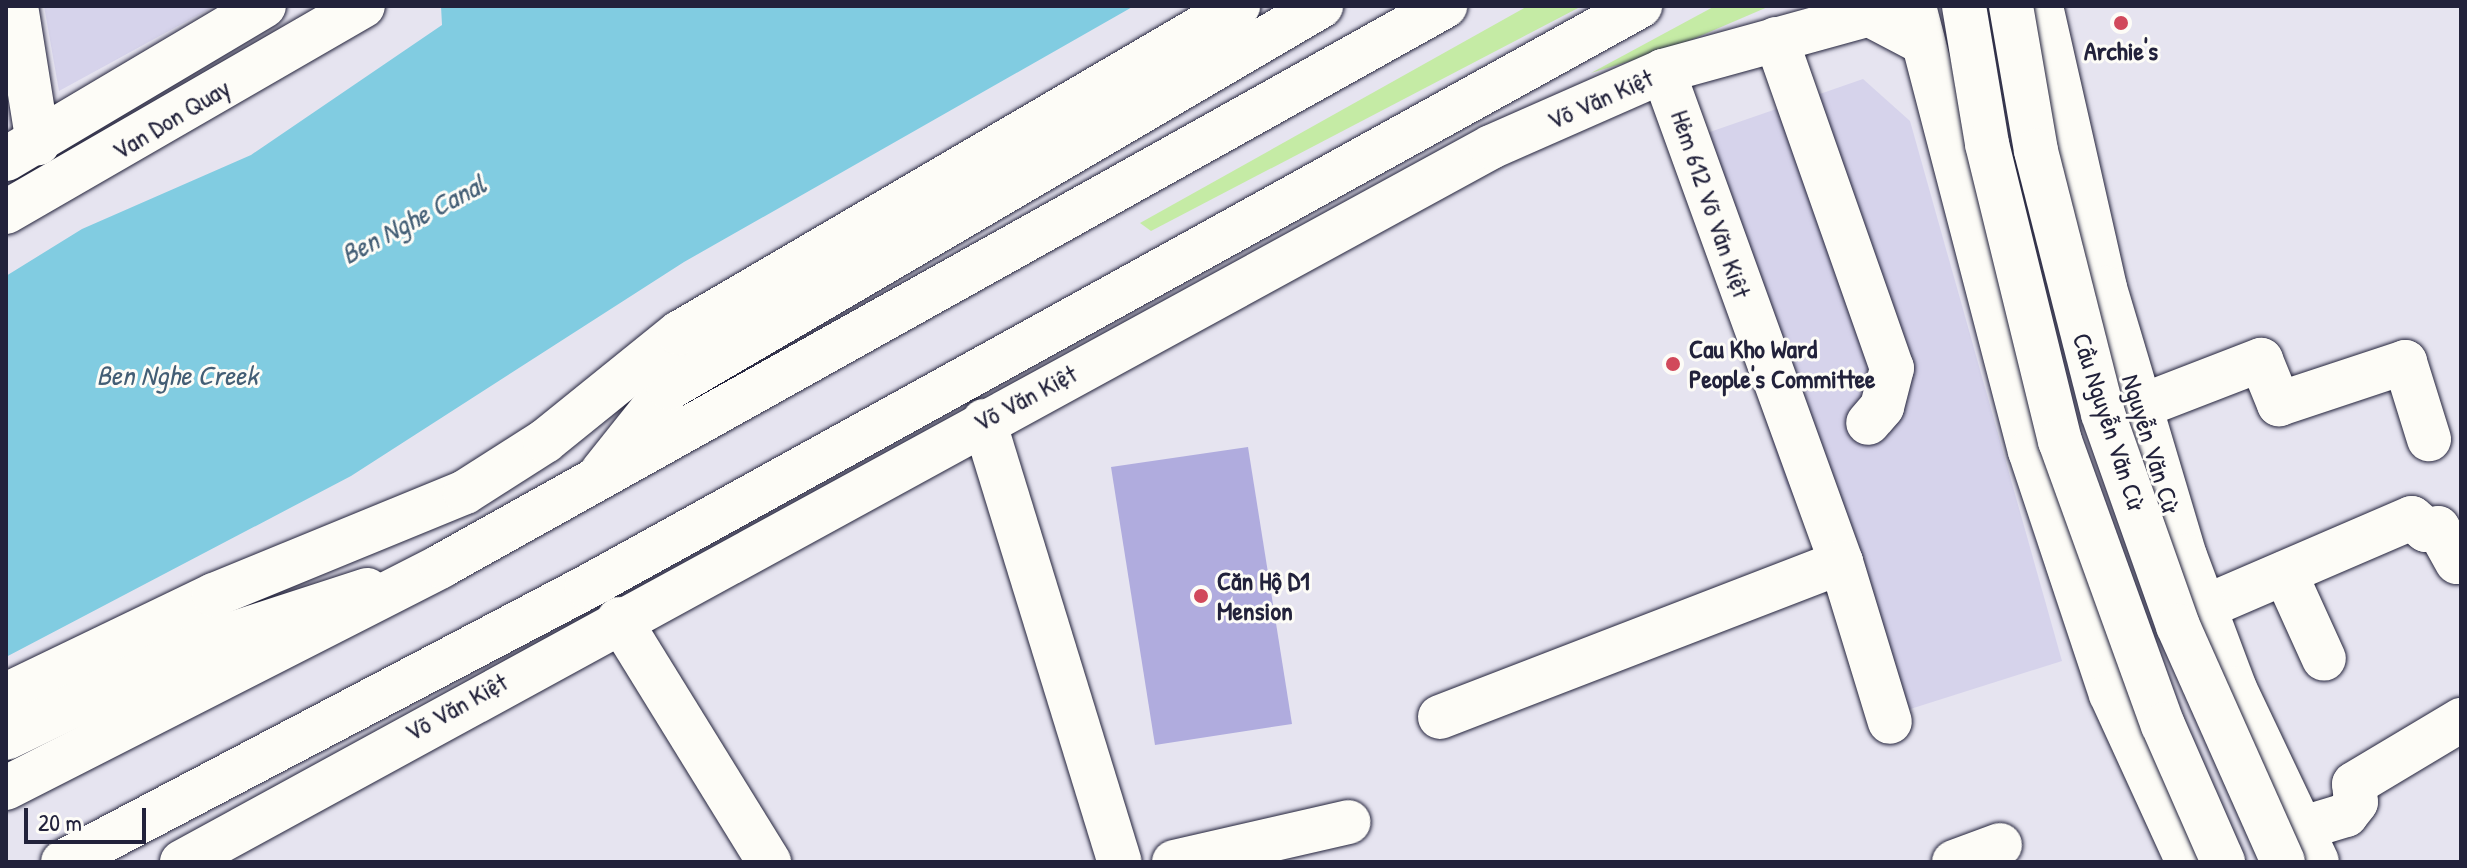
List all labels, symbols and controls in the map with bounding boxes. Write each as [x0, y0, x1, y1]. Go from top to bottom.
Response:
marker: Archie's [2112, 14, 2130, 32]
place label: Archie's [2084, 35, 2158, 67]
street label: Võ Văn Kiệt [1542, 62, 1658, 136]
street label: Van Don Quay [107, 72, 235, 166]
street label: Hẻm 612 Võ Văn Kiệt [1664, 106, 1758, 302]
water label: Ben Nghe Canal [335, 167, 491, 271]
street label: Cầu Nguyễn Văn Cừ [2066, 329, 2152, 513]
place label: Cau Kho Ward People's Committee [1689, 333, 1875, 394]
marker: Cau Kho Ward People's Committee [1664, 355, 1682, 373]
water label: Ben Nghe Creek [96, 358, 258, 392]
street label: Võ Văn Kiệt [968, 358, 1082, 438]
street label: Nguyễn Văn Cừ [2115, 371, 2187, 515]
place label: Căn Hộ D1 Mension [1217, 565, 1310, 626]
marker: Căn Hộ D1 Mension [1192, 587, 1210, 605]
street label: Võ Văn Kiệt [399, 666, 513, 748]
scale bar [28, 792, 150, 842]
text: 20 m [38, 806, 82, 838]

